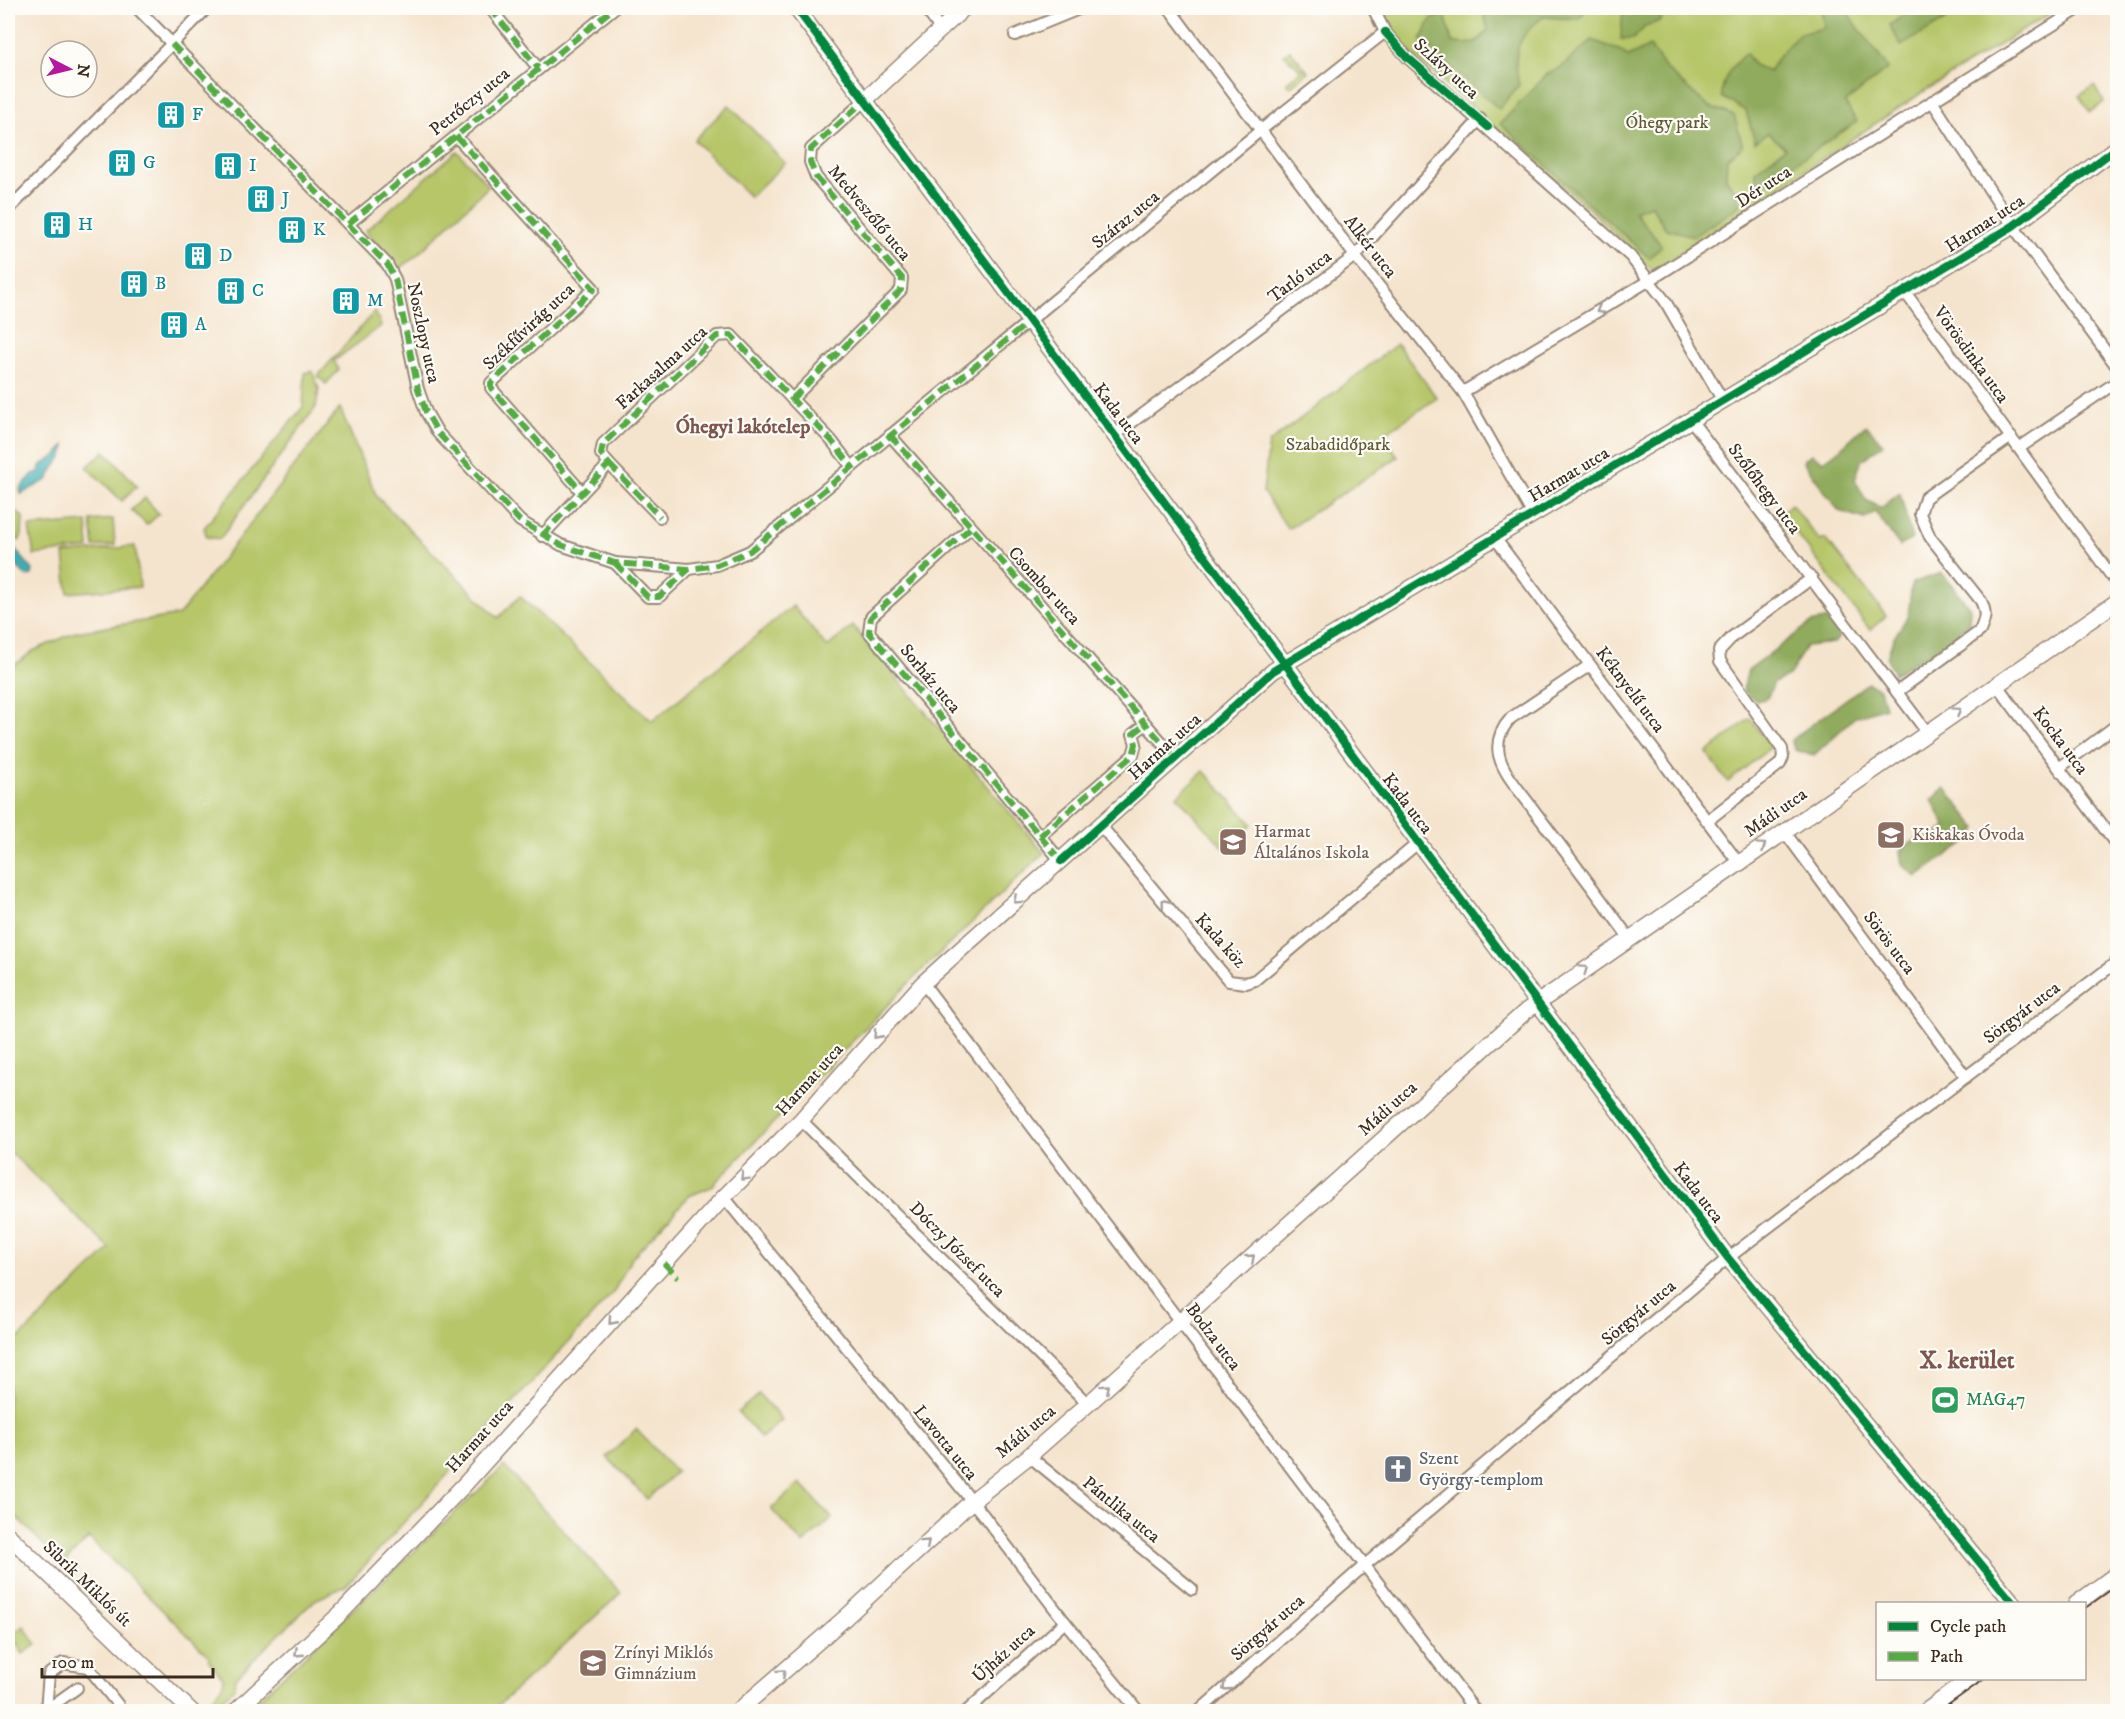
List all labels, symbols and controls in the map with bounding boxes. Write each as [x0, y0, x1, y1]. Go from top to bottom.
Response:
street label: Szlávy utca [1409, 34, 1483, 104]
north arrow [39, 39, 99, 99]
text: N [72, 63, 94, 78]
street label: Petrőczy utca [426, 63, 515, 141]
building icon: F [155, 99, 187, 131]
place label: F [192, 104, 203, 126]
park label: Óhegy park [1625, 112, 1709, 134]
building icon: G [106, 147, 138, 179]
building icon: I [212, 150, 244, 182]
place label: G [143, 152, 156, 174]
place label: I [249, 155, 256, 177]
street label: Medveszőlő utca [823, 161, 916, 266]
street label: Dér utca [1732, 161, 1796, 213]
building icon: J [245, 183, 277, 215]
street label: Száraz utca [1088, 186, 1165, 254]
place label: J [280, 188, 289, 210]
street label: Harmat utca [1941, 190, 2029, 258]
building icon: H [41, 209, 73, 241]
street label: Alkér utca [1339, 211, 1402, 283]
place label: H [78, 214, 93, 236]
building icon: K [276, 214, 308, 246]
place label: K [313, 219, 326, 241]
building icon: D [182, 240, 214, 272]
place label: D [219, 245, 232, 267]
street label: Tarló utca [1264, 246, 1336, 308]
building icon: B [118, 268, 150, 300]
place label: B [155, 273, 166, 295]
building icon: C [215, 275, 247, 307]
street label: Székfűvirág utca [479, 279, 580, 375]
place label: C [252, 280, 264, 302]
street label: Noszlopy utca [402, 281, 444, 386]
building icon: M [330, 285, 362, 317]
place label: M [367, 290, 383, 312]
street label: Vörösdinka utca [1928, 301, 2014, 408]
one-way arrow [1596, 303, 1606, 315]
building icon: A [158, 309, 190, 341]
place label: A [195, 314, 207, 336]
street label: Farkasalma utca [612, 321, 712, 415]
street label: Kada utca [1088, 379, 1148, 449]
district label: Óhegyi lakótelep [676, 414, 810, 440]
park label: Szabadidőpark [1286, 434, 1390, 456]
street label: Szőlőhegy utca [1723, 439, 1805, 539]
street label: Harmat utca [1525, 442, 1614, 508]
street label: Csombor utca [1003, 542, 1085, 630]
street label: Sorház utca [895, 640, 965, 718]
street label: Kéknyelű utca [1591, 643, 1670, 738]
street label: Kocka utca [2027, 703, 2093, 780]
one-way arrow [1950, 707, 1961, 718]
street label: Harmat utca [1124, 708, 1206, 785]
street label: Kada utca [1377, 769, 1437, 839]
street label: Mádi utca [1740, 783, 1812, 842]
school or university icon: Kiskakas Óvoda [1875, 819, 1907, 851]
place label: Harmat Általános Iskola [1254, 821, 1369, 864]
place label: Kiskakas Óvoda [1912, 824, 2025, 846]
school or university icon: Harmat Általános Iskola [1217, 826, 1249, 858]
one-way arrow [1755, 842, 1766, 853]
one-way arrow [1013, 893, 1024, 904]
one-way arrow [1162, 899, 1173, 910]
street label: Sörös utca [1858, 907, 1920, 979]
street label: Kada köz [1190, 909, 1250, 973]
one-way arrow [1578, 965, 1589, 976]
street label: Sörgyár utca [1979, 977, 2065, 1049]
one-way arrow [873, 1028, 884, 1039]
street label: Harmat utca [772, 1039, 849, 1121]
street label: Mádi utca [1354, 1077, 1422, 1141]
street label: Kada utca [1668, 1158, 1728, 1228]
one-way arrow [740, 1170, 751, 1181]
street label: Dóczy József utca [905, 1198, 1010, 1303]
one-way arrow [1244, 1254, 1255, 1265]
street label: Sörgyár utca [1597, 1275, 1681, 1350]
street label: Bodza utca [1181, 1299, 1246, 1375]
one-way arrow [608, 1314, 619, 1325]
district label: X. kerület [1919, 1346, 2015, 1376]
one-way arrow [1099, 1384, 1110, 1395]
sports icon: MAG47 [1929, 1384, 1961, 1416]
place label: MAG47 [1966, 1389, 2026, 1411]
street label: Harmat utca [442, 1396, 519, 1478]
street label: Mádi utca [992, 1400, 1061, 1463]
street label: Lavotta utca [908, 1401, 982, 1485]
place label: Szent György-templom [1419, 1448, 1544, 1491]
church icon: Szent György-templom [1382, 1453, 1414, 1485]
street label: Pántlika utca [1078, 1472, 1165, 1548]
street label: Sibrik Miklós út [38, 1536, 136, 1632]
one-way arrow [920, 1539, 930, 1550]
street label: Sörgyár utca [1227, 1590, 1310, 1666]
legend [1876, 1602, 2086, 1680]
text: Cycle path [1930, 1616, 2007, 1638]
street label: Újház utca [967, 1619, 1040, 1688]
scale bar [42, 1641, 213, 1679]
place label: Zrínyi Miklós Gimnázium [614, 1642, 713, 1685]
one-way arrow [294, 1646, 305, 1657]
text: Path [1930, 1646, 1964, 1668]
school or university icon: Zrínyi Miklós Gimnázium [577, 1647, 609, 1679]
text: 100 m [51, 1652, 94, 1674]
one-way arrow [775, 1669, 785, 1680]
one-way arrow [1222, 1680, 1233, 1691]

